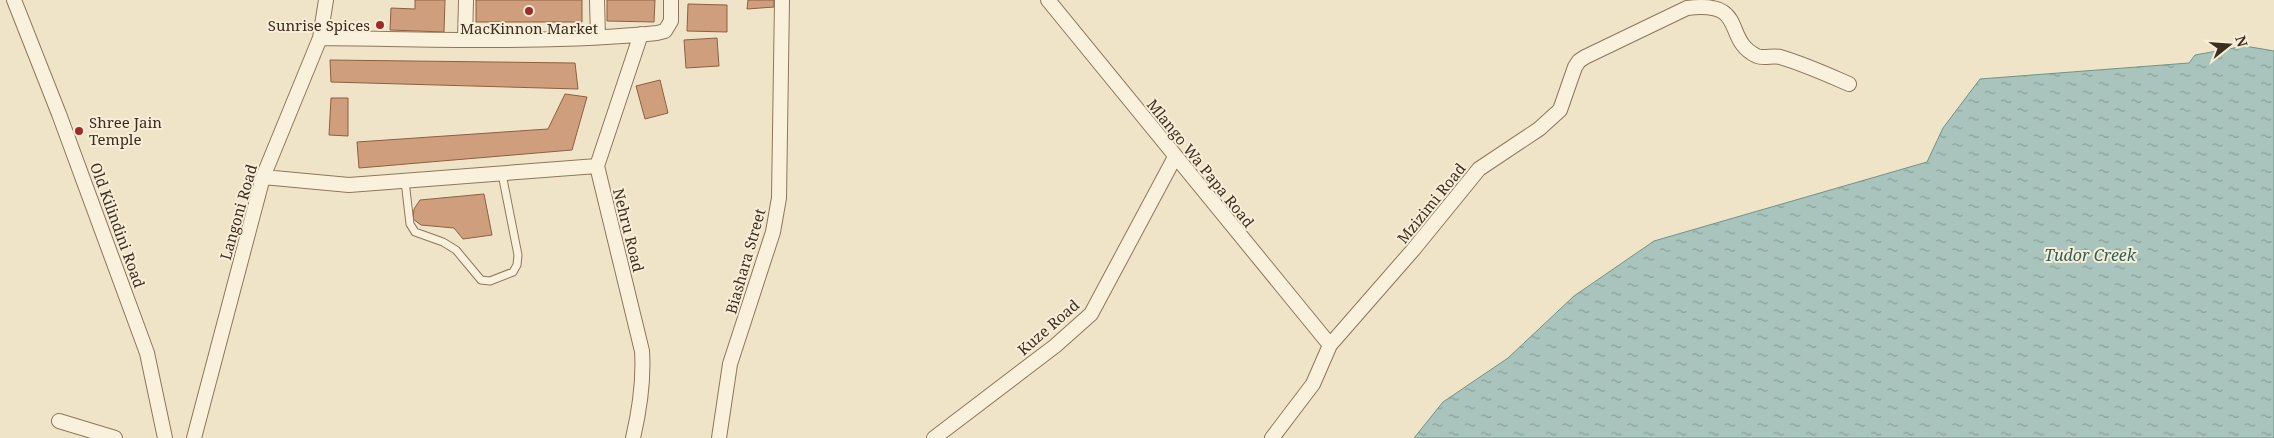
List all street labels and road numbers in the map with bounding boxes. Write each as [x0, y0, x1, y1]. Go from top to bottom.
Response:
street label: Mlango Wa Papa Road [1143, 95, 1259, 231]
street label: Mzizimi Road [1392, 159, 1470, 247]
street label: Old Kilindini Road [86, 160, 150, 290]
street label: Langoni Road [215, 162, 261, 262]
street label: Nehru Road [609, 186, 649, 274]
street label: Biashara Street [720, 206, 770, 316]
street label: Kuze Road [1013, 295, 1083, 359]

